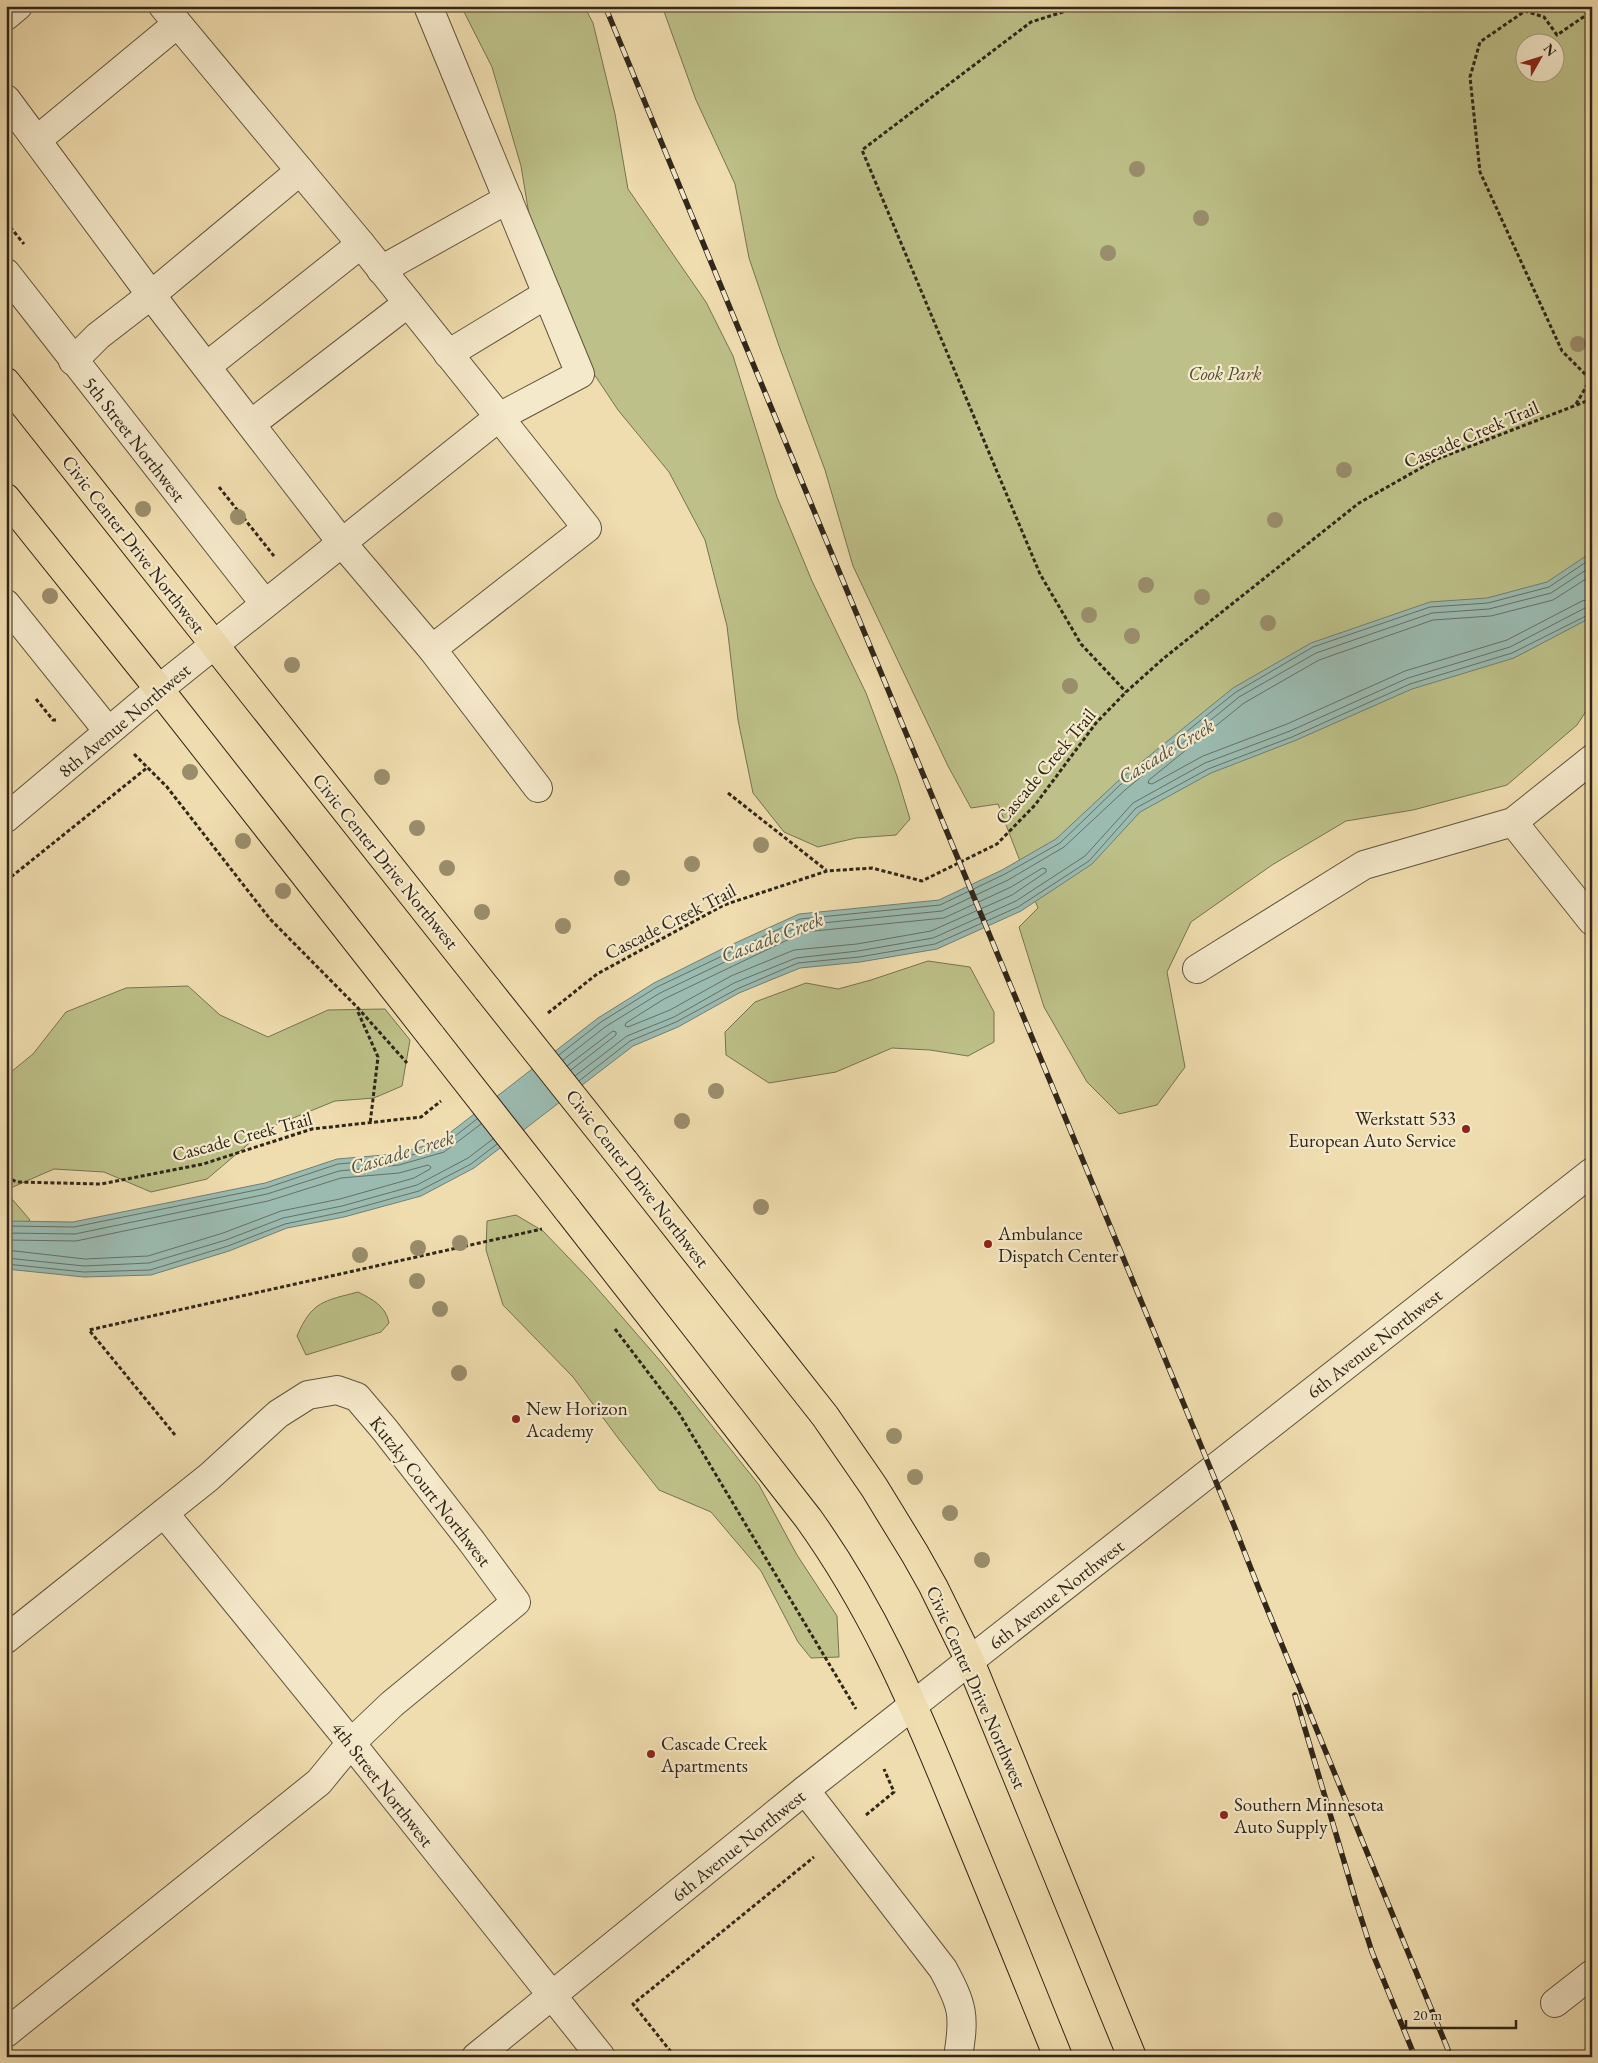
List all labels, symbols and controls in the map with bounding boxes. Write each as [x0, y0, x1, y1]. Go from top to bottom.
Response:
north arrow [1516, 32, 1566, 82]
text: N [1540, 40, 1561, 60]
park label: Cook Park [1188, 361, 1262, 386]
street label: 5th Street Northwest [78, 372, 191, 507]
street label: Cascade Creek Trail [1400, 395, 1543, 474]
street label: Civic Center Drive Northwest [56, 450, 211, 639]
street label: 8th Avenue Northwest [53, 658, 196, 783]
street label: Cascade Creek Trail [989, 703, 1102, 830]
water label: Cascade Creek [1113, 712, 1219, 790]
street label: Civic Center Drive Northwest [307, 768, 464, 955]
street label: Cascade Creek Trail [600, 877, 741, 965]
water label: Cascade Creek [717, 906, 827, 968]
street label: Civic Center Drive Northwest [560, 1084, 715, 1273]
street label: Cascade Creek Trail [169, 1106, 315, 1167]
place label: Werkstatt 533 European Auto Service [1288, 1106, 1456, 1153]
marker: Werkstatt 533 European Auto Service [1460, 1123, 1472, 1135]
water label: Cascade Creek [347, 1124, 457, 1180]
place label: Ambulance Dispatch Center [997, 1221, 1119, 1268]
marker: Ambulance Dispatch Center [982, 1238, 994, 1250]
street label: 6th Avenue Northwest [1302, 1283, 1447, 1404]
place label: New Horizon Academy [525, 1396, 628, 1443]
street label: Kutzky Court Northwest [364, 1411, 497, 1572]
marker: New Horizon Academy [510, 1413, 522, 1425]
street label: 6th Avenue Northwest [984, 1534, 1129, 1655]
street label: Civic Center Drive Northwest [920, 1582, 1033, 1793]
street label: 4th Street Northwest [326, 1717, 439, 1852]
place label: Cascade Creek Apartments [660, 1731, 769, 1778]
marker: Cascade Creek Apartments [645, 1748, 657, 1760]
street label: 6th Avenue Northwest [666, 1784, 810, 1907]
place label: Southern Minnesota Auto Supply [1233, 1792, 1384, 1839]
marker: Southern Minnesota Auto Supply [1218, 1809, 1230, 1821]
scale bar [1406, 1998, 1516, 2030]
text: 20 m [1413, 2005, 1442, 2024]

